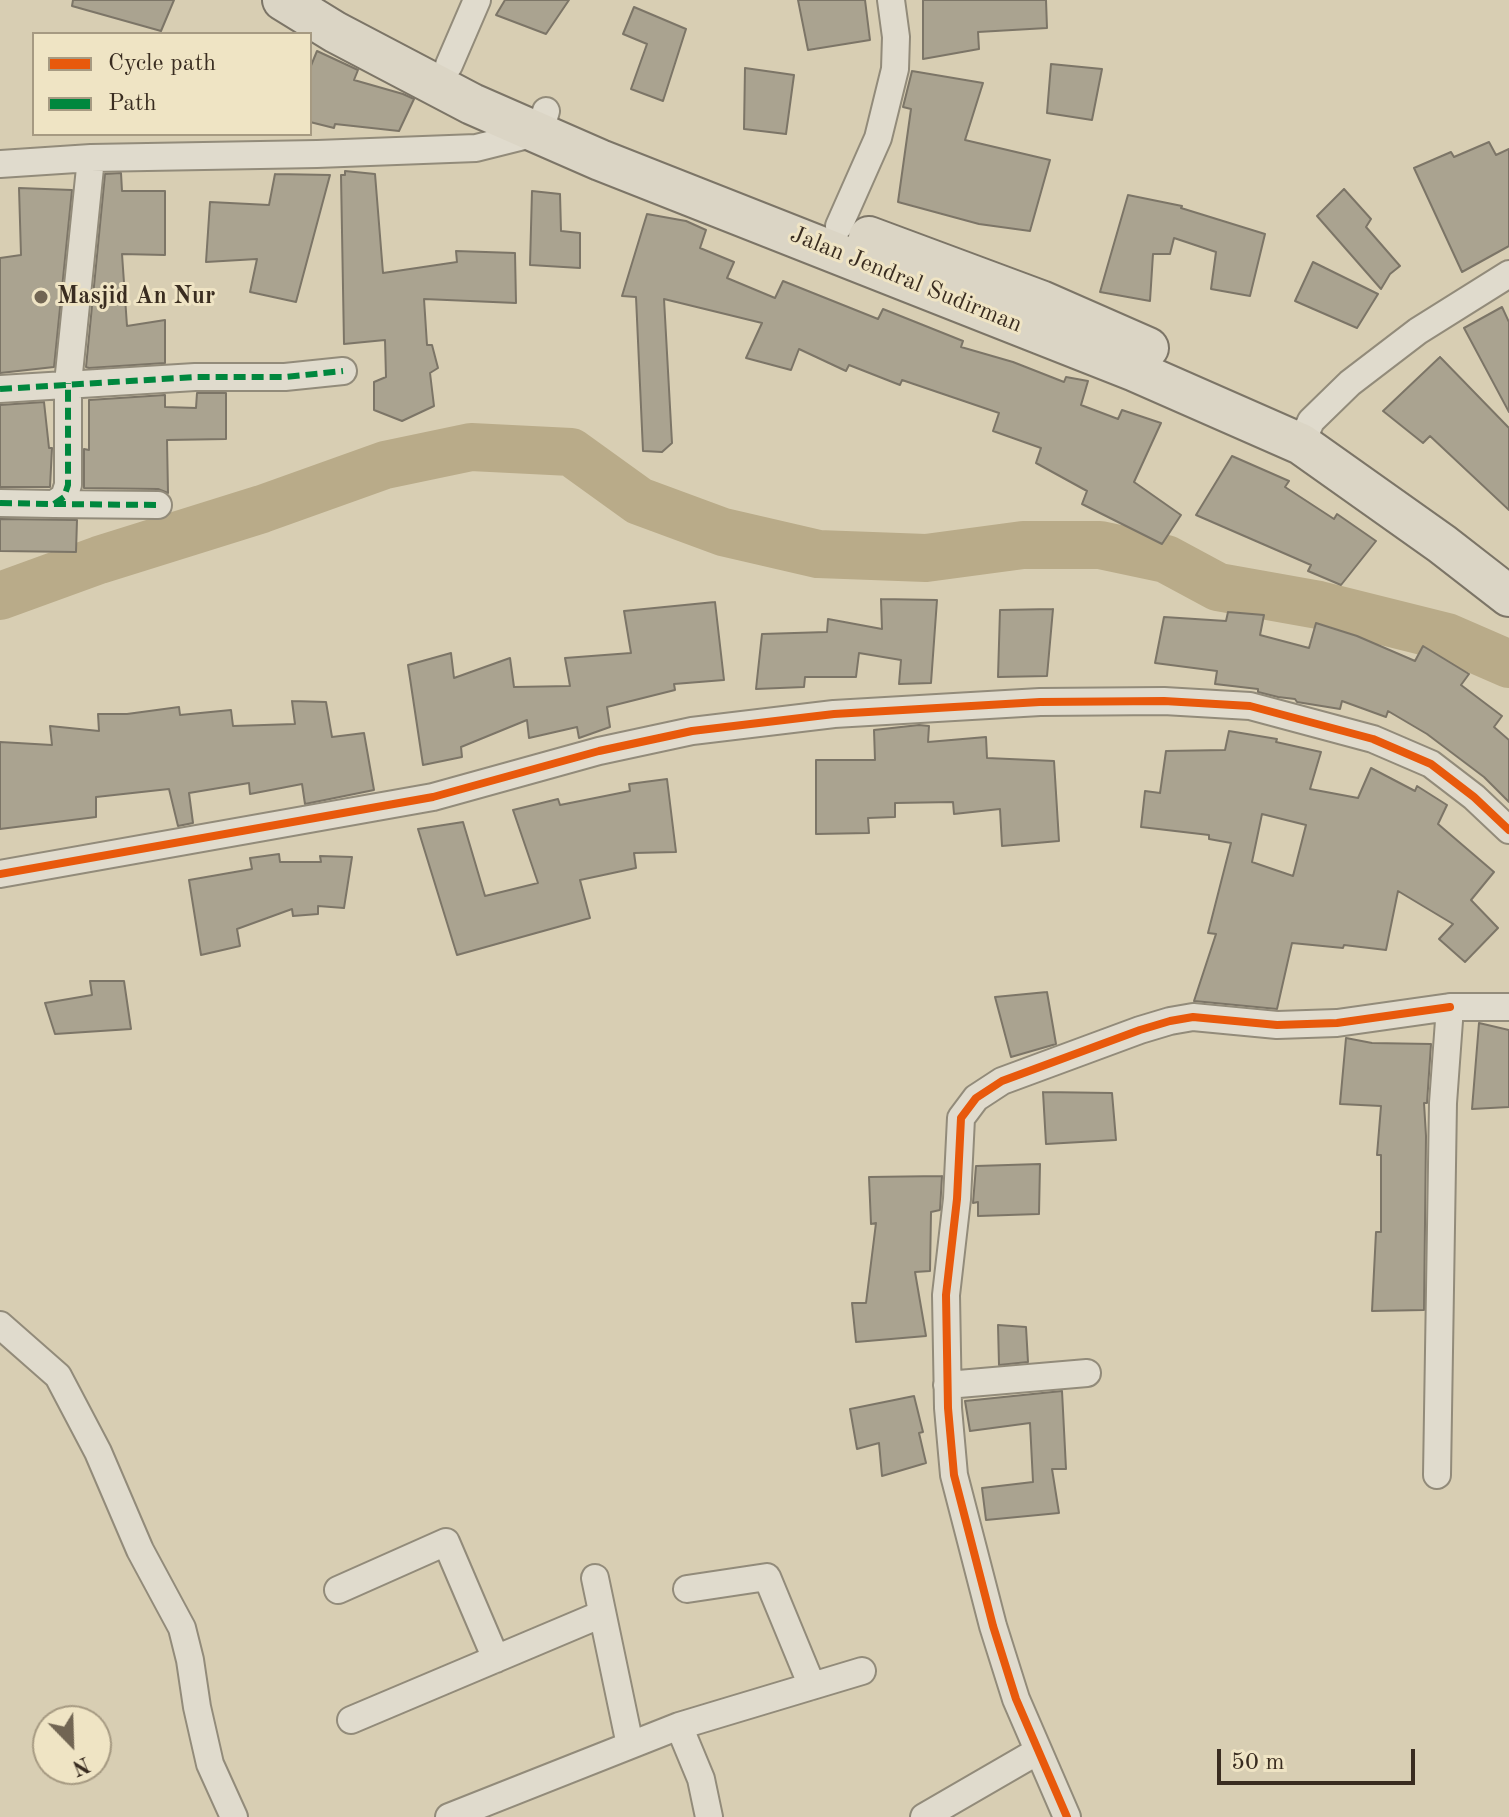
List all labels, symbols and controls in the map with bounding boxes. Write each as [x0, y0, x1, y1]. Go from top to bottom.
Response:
legend [32, 32, 312, 136]
text: Cycle path [108, 52, 216, 76]
text: Path [108, 92, 157, 116]
street label: Jalan Jendral Sudirman [786, 220, 1026, 340]
place label: Masjid An Nur [57, 283, 215, 311]
marker: Masjid An Nur [32, 288, 50, 306]
north arrow [32, 1705, 112, 1785]
scale bar [1221, 1733, 1419, 1783]
text: 50 m [1231, 1751, 1285, 1775]
text: N [69, 1752, 93, 1779]

